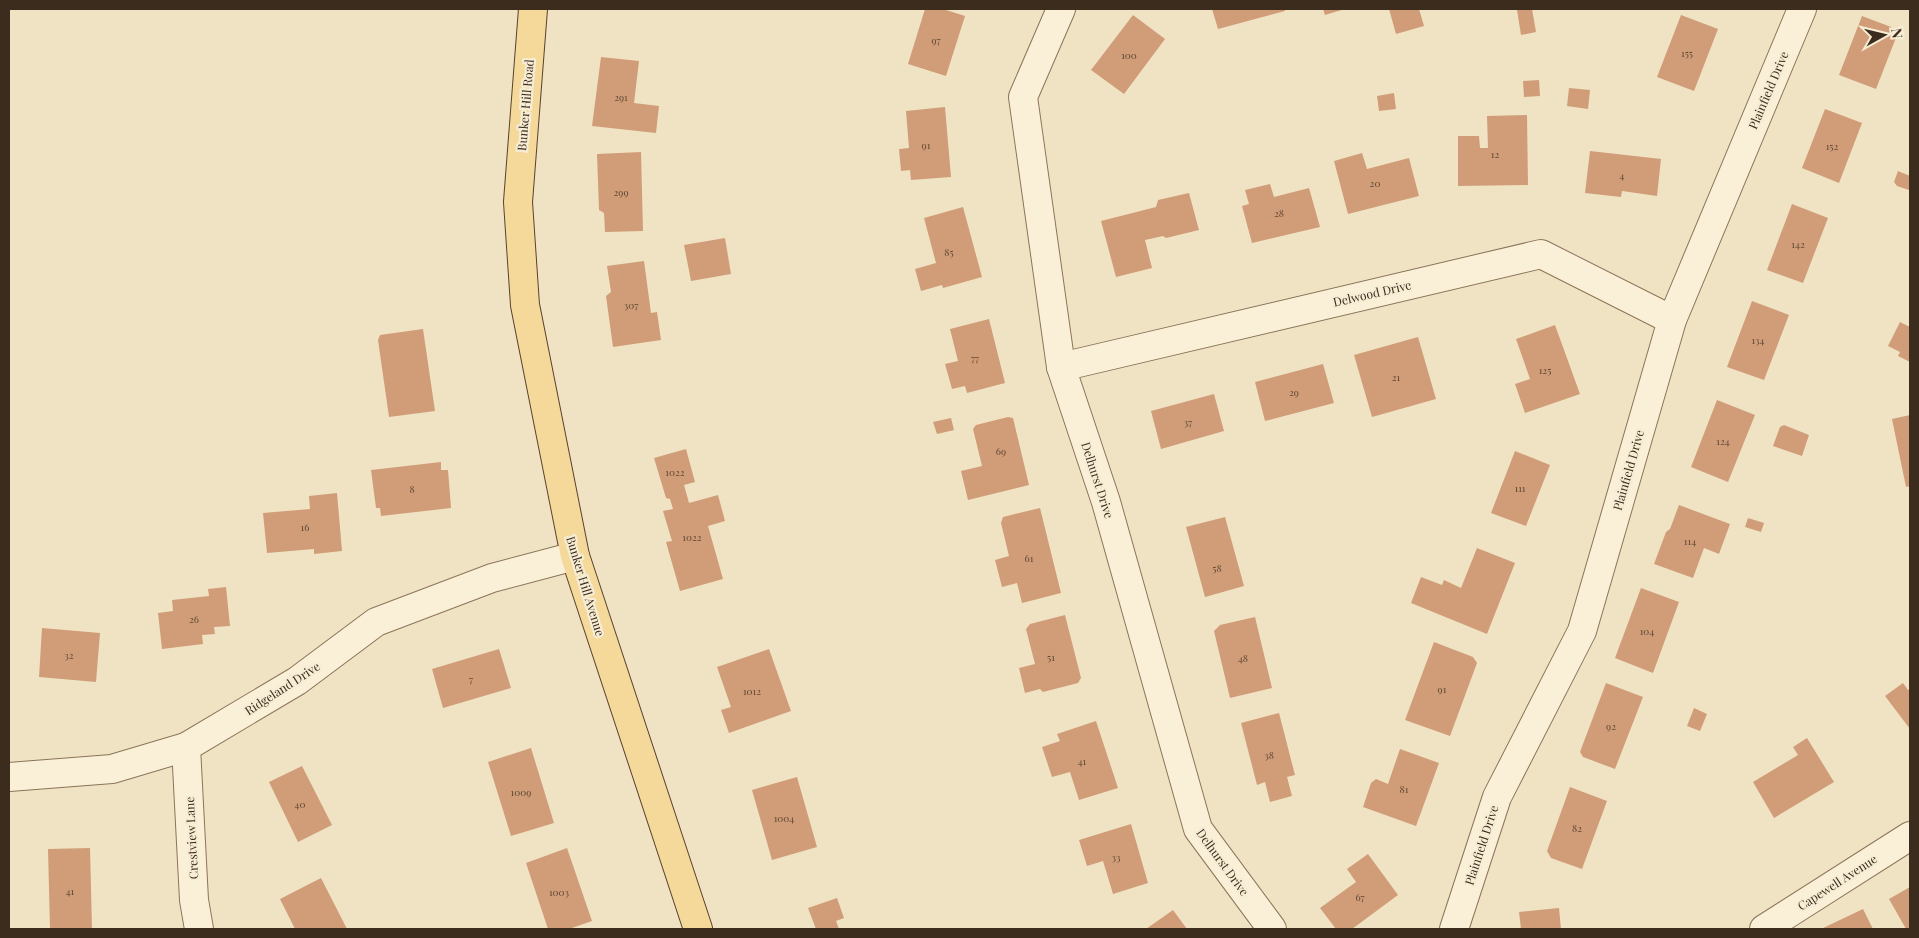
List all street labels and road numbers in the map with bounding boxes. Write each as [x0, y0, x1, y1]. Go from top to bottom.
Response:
street label: Plainfield Drive [1744, 49, 1792, 131]
street label: Bunker Hill Road [513, 59, 537, 151]
street label: Delwood Drive [1331, 276, 1413, 310]
street label: Plainfield Drive [1609, 428, 1647, 512]
street label: Delhurst Drive [1078, 440, 1118, 520]
street label: Bunker Hill Avenue [563, 534, 609, 638]
street label: Ridgeland Drive [241, 658, 323, 718]
street label: Crestview Lane [181, 796, 201, 880]
street label: Plainfield Drive [1461, 803, 1501, 887]
street label: Delhurst Drive [1193, 825, 1253, 899]
street label: Capewell Avenue [1794, 850, 1880, 914]

